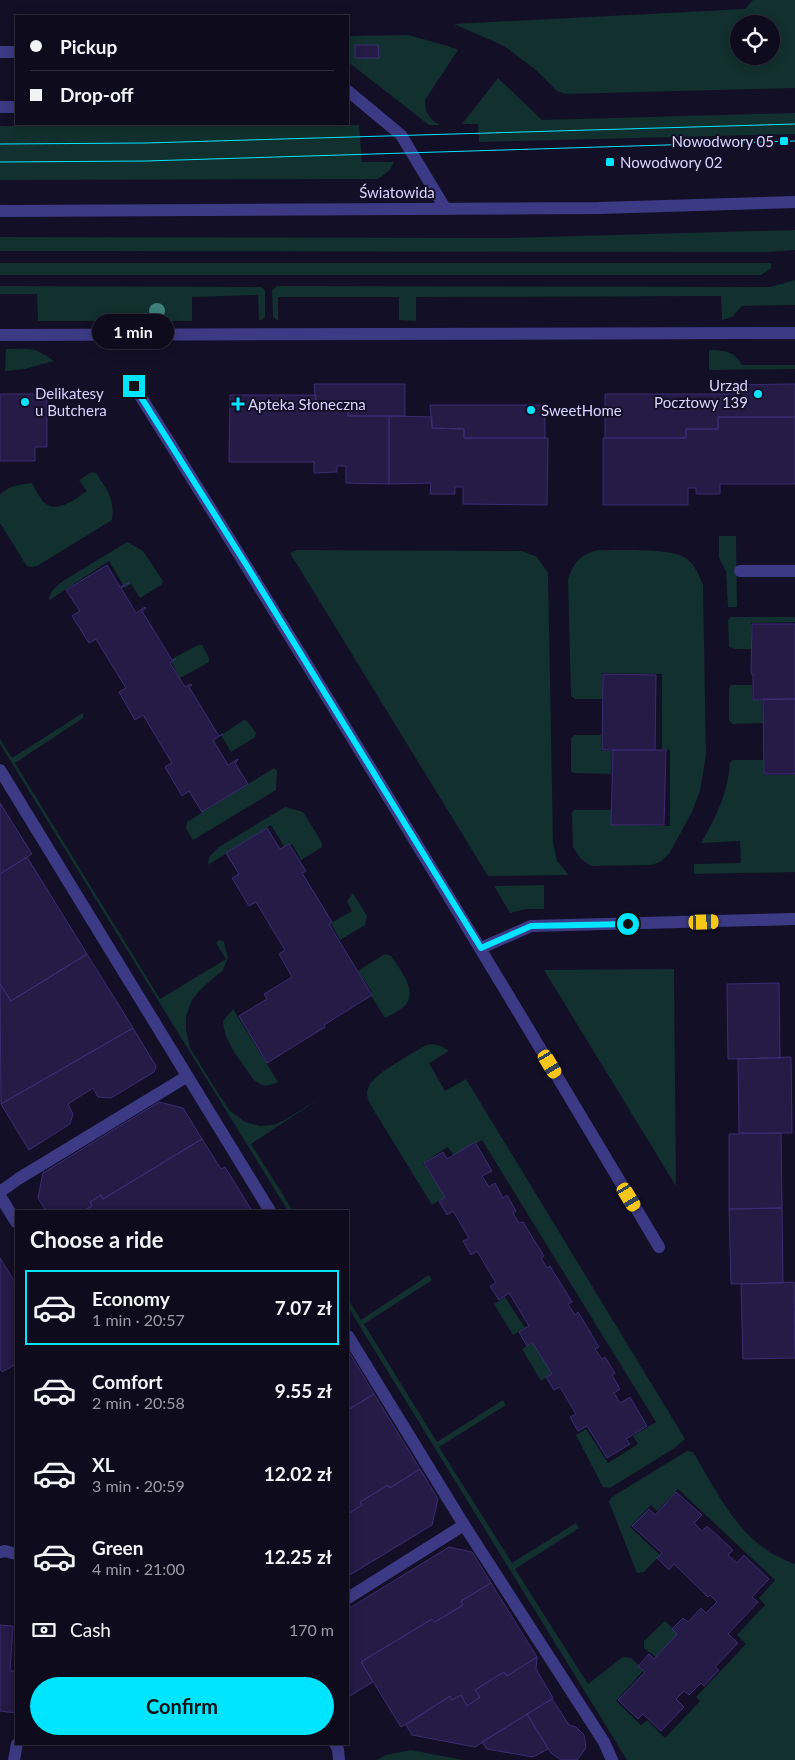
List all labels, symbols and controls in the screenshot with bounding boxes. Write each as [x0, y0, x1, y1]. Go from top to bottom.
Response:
map controls [730, 15, 780, 65]
button: locate [730, 15, 780, 65]
text: Pickup [60, 35, 117, 58]
text: Drop-off [60, 83, 134, 106]
place label: Nowodwory 05 [672, 132, 774, 150]
marker: Nowodwory 05 [778, 135, 790, 147]
place label: Nowodwory 02 [620, 153, 722, 171]
marker: Nowodwory 02 [604, 156, 616, 168]
street label: Światowida [359, 183, 435, 201]
callout: 1 min [93, 314, 175, 348]
text: 1 min [113, 322, 153, 341]
route end [123, 375, 145, 397]
place label: Urząd Pocztowy 139 [654, 376, 748, 411]
place label: Delikatesy u Butchera [35, 384, 107, 419]
marker: Urząd Pocztowy 139 [752, 388, 764, 400]
place label: Apteka Słoneczna [248, 395, 366, 413]
marker: Delikatesy u Butchera [19, 396, 31, 408]
marker: Apteka Słoneczna [232, 398, 244, 410]
place label: SweetHome [541, 401, 622, 419]
marker: SweetHome [525, 404, 537, 416]
route start [617, 913, 639, 935]
car [688, 914, 719, 930]
car [535, 1047, 564, 1081]
car [614, 1180, 643, 1214]
text: Choose a ride [30, 1226, 164, 1253]
icon: car [32, 1285, 77, 1330]
text: Economy [92, 1287, 170, 1310]
text: 7.07 zł [275, 1296, 332, 1319]
text: 1 min · 20:57 [92, 1310, 185, 1329]
icon: car [32, 1368, 77, 1413]
text: Comfort [92, 1370, 163, 1393]
text: 9.55 zł [275, 1379, 332, 1402]
text: 2 min · 20:58 [92, 1393, 185, 1412]
icon: car [32, 1451, 77, 1496]
text: XL [92, 1453, 115, 1476]
text: 12.02 zł [264, 1462, 332, 1485]
text: 3 min · 20:59 [92, 1476, 185, 1495]
icon: car [32, 1534, 77, 1579]
text: Green [92, 1536, 143, 1559]
text: 12.25 zł [264, 1545, 332, 1568]
text: 4 min · 21:00 [92, 1559, 185, 1578]
icon: cash [30, 1616, 58, 1644]
text: Cash [70, 1618, 111, 1641]
text: 170 m [289, 1620, 334, 1639]
button: Confirm [30, 1677, 334, 1735]

